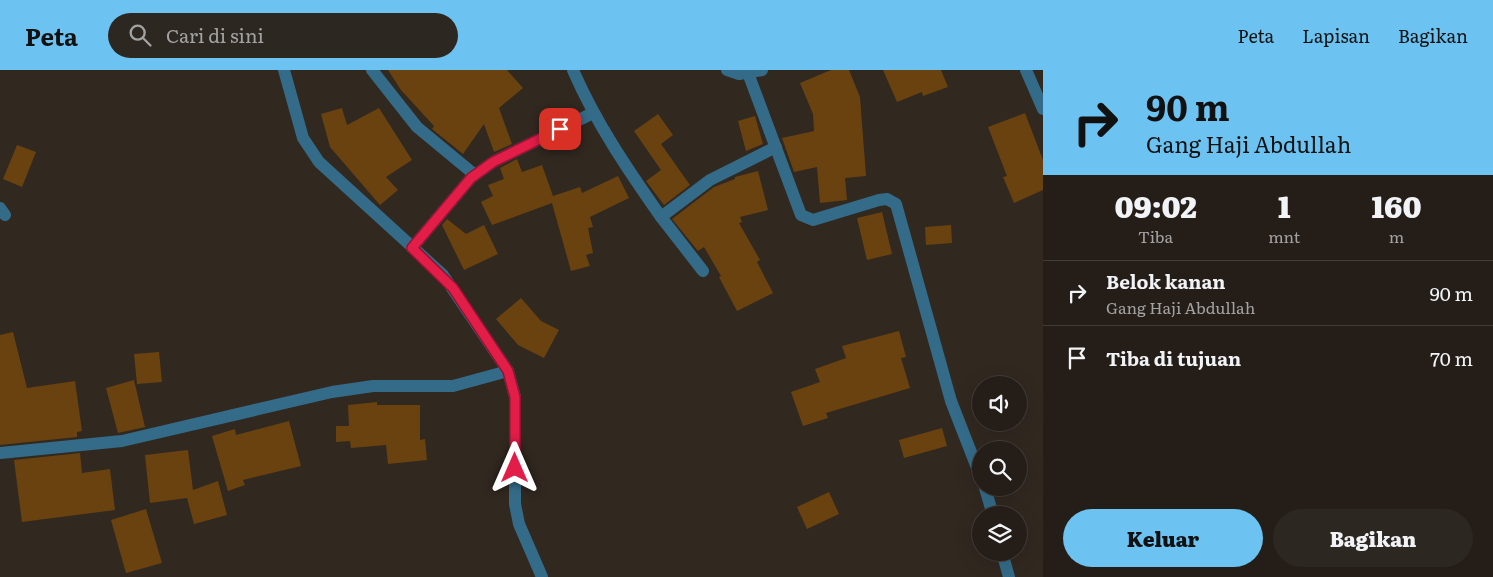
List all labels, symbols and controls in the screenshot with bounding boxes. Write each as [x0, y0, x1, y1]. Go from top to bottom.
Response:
search box [108, 13, 458, 58]
text: Peta [25, 18, 78, 53]
icon: search [126, 21, 154, 49]
text: Cari di sini [166, 21, 264, 49]
text: Peta [1238, 22, 1274, 49]
text: Lapisan [1302, 22, 1370, 49]
text: Bagikan [1398, 22, 1468, 49]
text: 90 m [1146, 80, 1230, 132]
icon: right [1063, 90, 1128, 155]
pin [539, 108, 581, 150]
icon: arrive [546, 115, 574, 143]
text: Gang Haji Abdullah [1146, 127, 1351, 160]
text: 09:02 [1114, 183, 1197, 227]
text: 1 [1278, 183, 1290, 227]
text: 160 [1372, 183, 1422, 227]
text: Tiba [1138, 224, 1173, 248]
text: mnt [1268, 224, 1300, 248]
text: m [1389, 224, 1404, 248]
text: Belok kanan [1106, 267, 1225, 295]
icon: right [1063, 279, 1091, 307]
text: 90 m [1430, 279, 1473, 307]
text: Gang Haji Abdullah [1106, 295, 1255, 319]
icon: arrive [1063, 344, 1091, 372]
text: Tiba di tujuan [1106, 344, 1241, 372]
text: 70 m [1430, 344, 1473, 372]
map controls [972, 376, 1027, 561]
button: sound [972, 376, 1027, 431]
position arrow [488, 441, 540, 493]
button: search [972, 441, 1027, 496]
button: layers [972, 506, 1027, 561]
button: Keluar [1063, 509, 1263, 567]
button: Bagikan [1273, 509, 1473, 567]

